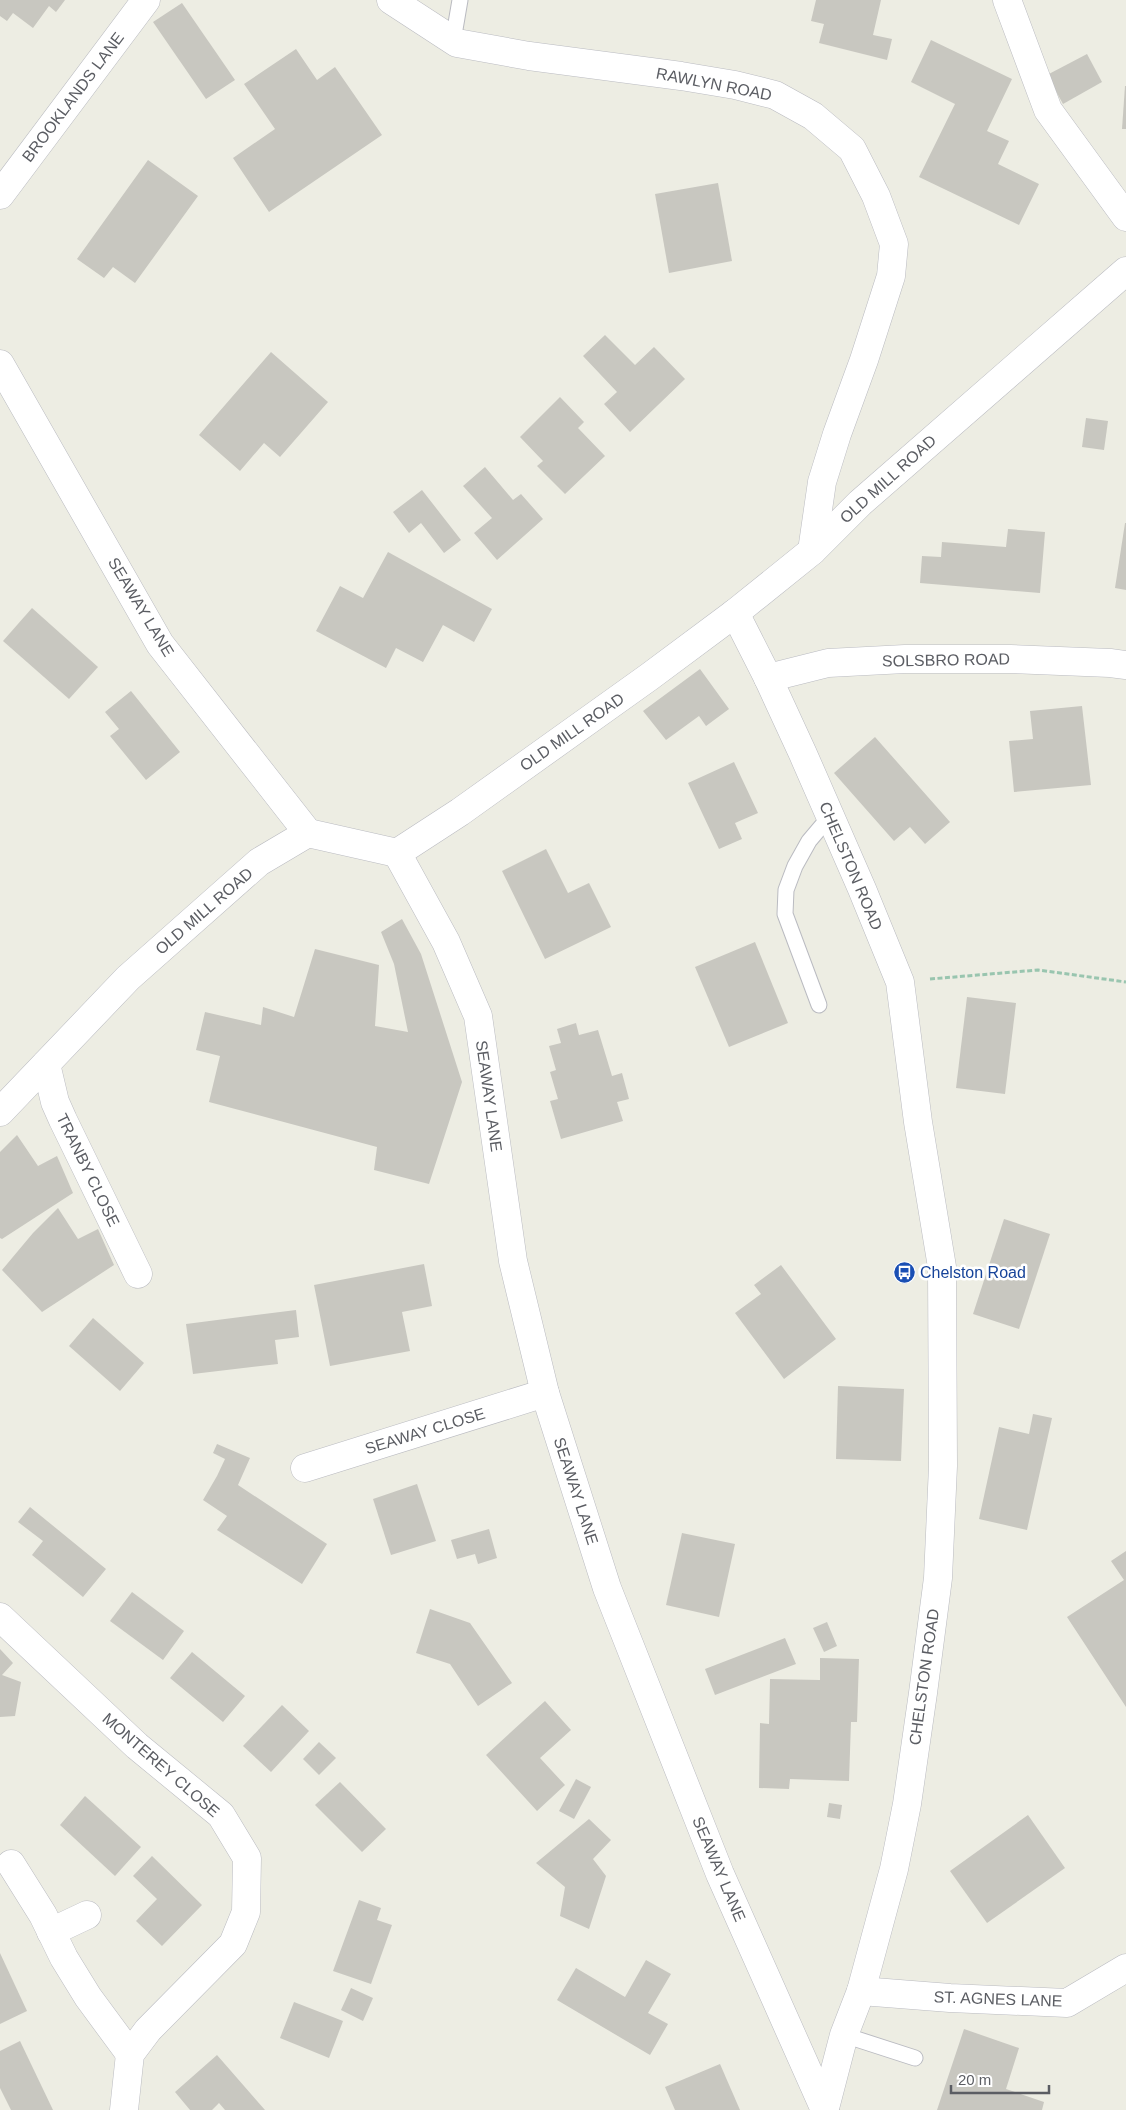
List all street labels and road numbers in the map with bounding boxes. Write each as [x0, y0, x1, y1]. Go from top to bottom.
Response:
street label: BROOKLANDS LANE [19, 29, 127, 165]
street label: RAWLYN ROAD [655, 64, 773, 104]
street label: OLD MILL ROAD [837, 432, 939, 526]
street label: SEAWAY LANE [105, 555, 177, 659]
street label: SOLSBRO ROAD [882, 650, 1010, 670]
street label: OLD MILL ROAD [517, 690, 627, 774]
street label: CHELSTON ROAD [816, 799, 886, 933]
street label: OLD MILL ROAD [152, 864, 256, 958]
street label: SEAWAY LANE [473, 1039, 505, 1153]
street label: TRANBY CLOSE [53, 1111, 123, 1229]
street label: SEAWAY CLOSE [363, 1405, 487, 1457]
street label: SEAWAY LANE [551, 1435, 601, 1547]
street label: CHELSTON ROAD [906, 1608, 942, 1746]
street label: MONTEREY CLOSE [99, 1710, 223, 1820]
street label: SEAWAY LANE [689, 1814, 749, 1924]
street label: ST. AGNES LANE [933, 1988, 1063, 2010]

